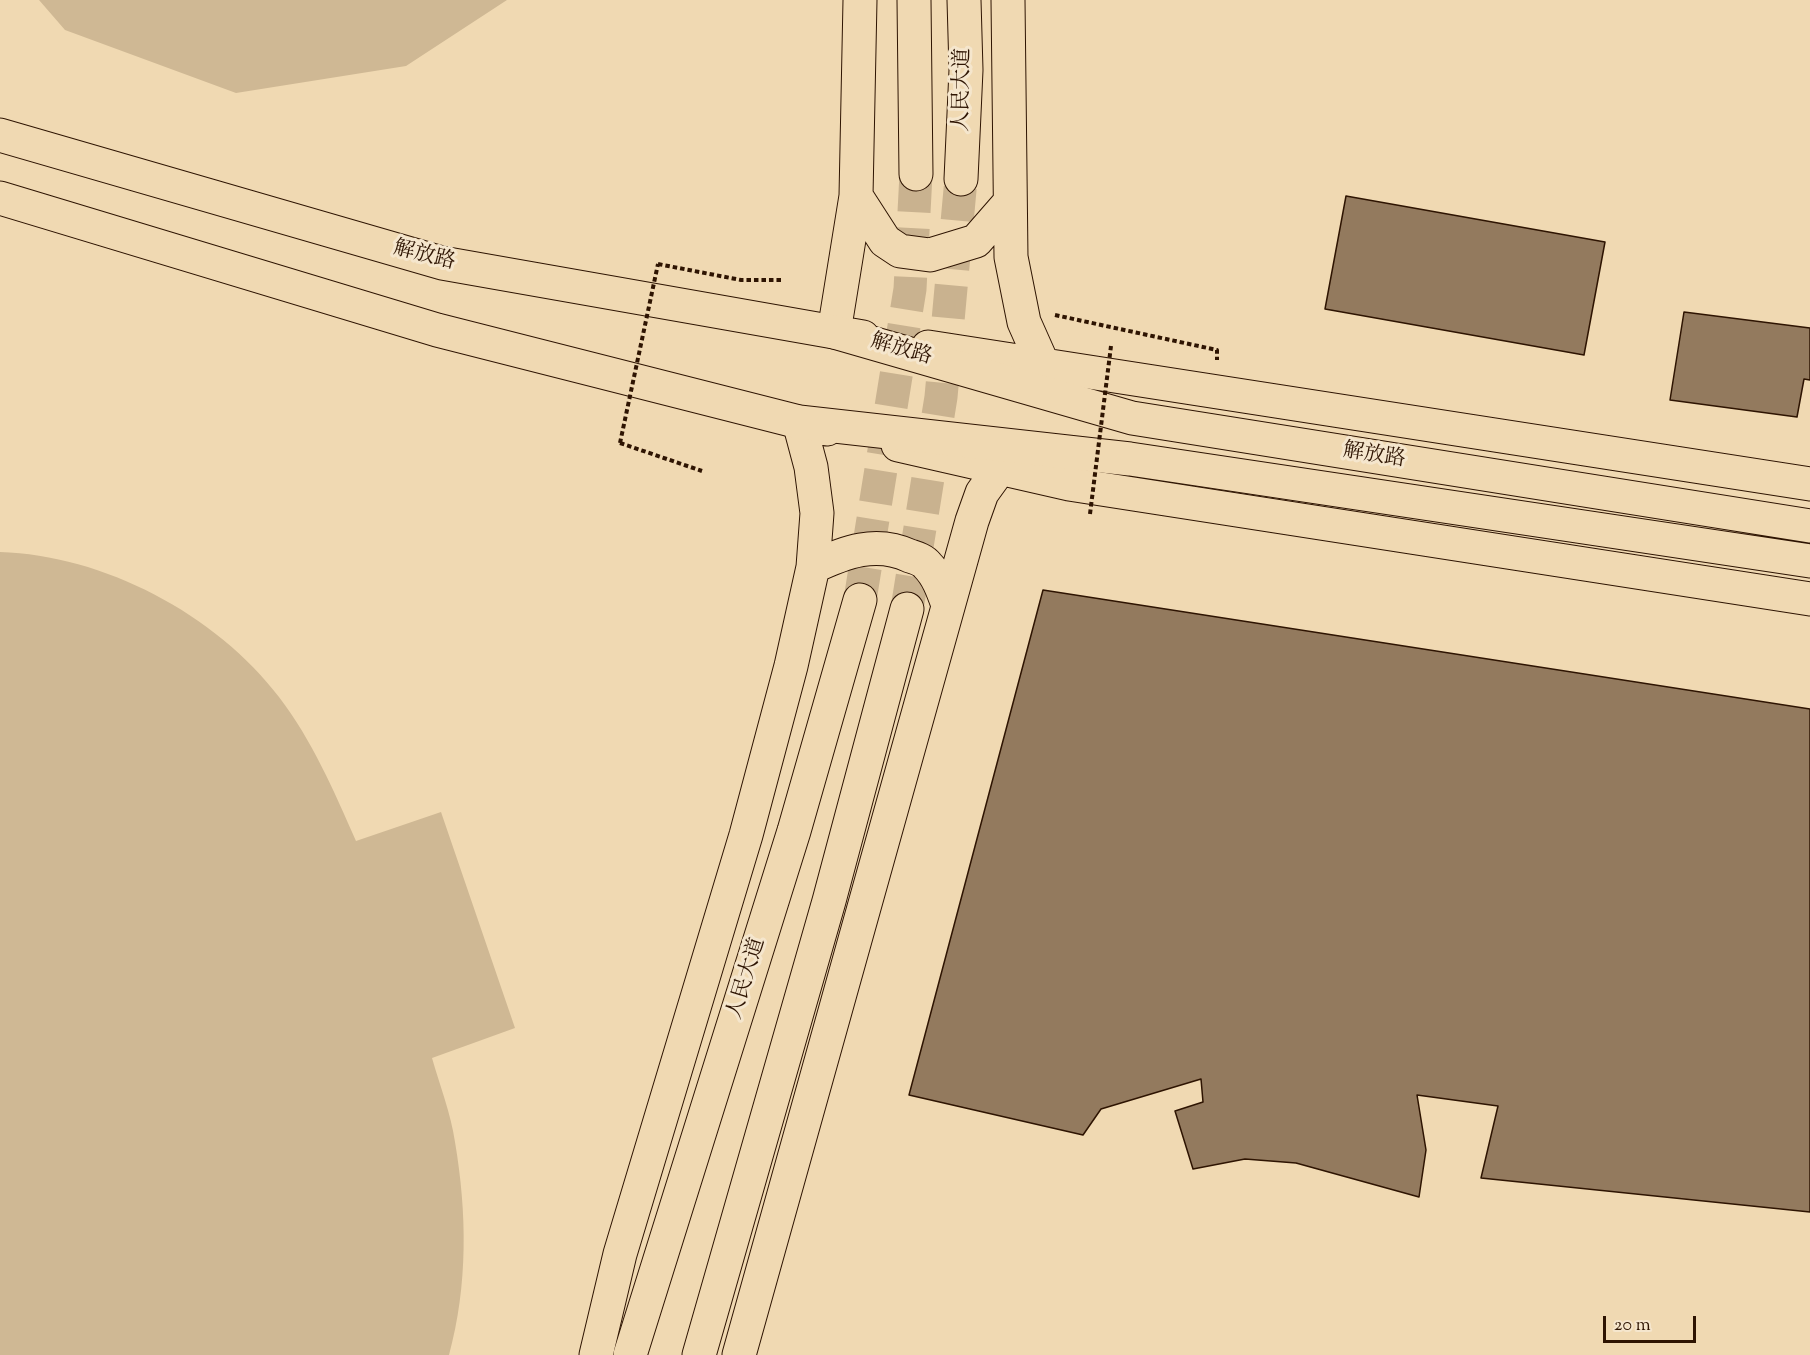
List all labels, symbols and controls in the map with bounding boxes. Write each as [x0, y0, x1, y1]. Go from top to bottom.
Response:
street label: 人民大道 [951, 48, 977, 132]
street label: 解放路 [390, 237, 458, 277]
street label: 解放路 [867, 330, 935, 372]
street label: 解放路 [1341, 440, 1407, 474]
street label: 人民大道 [724, 935, 772, 1023]
scale bar [1606, 1304, 1699, 1342]
text: 20 m [1614, 1313, 1651, 1339]

